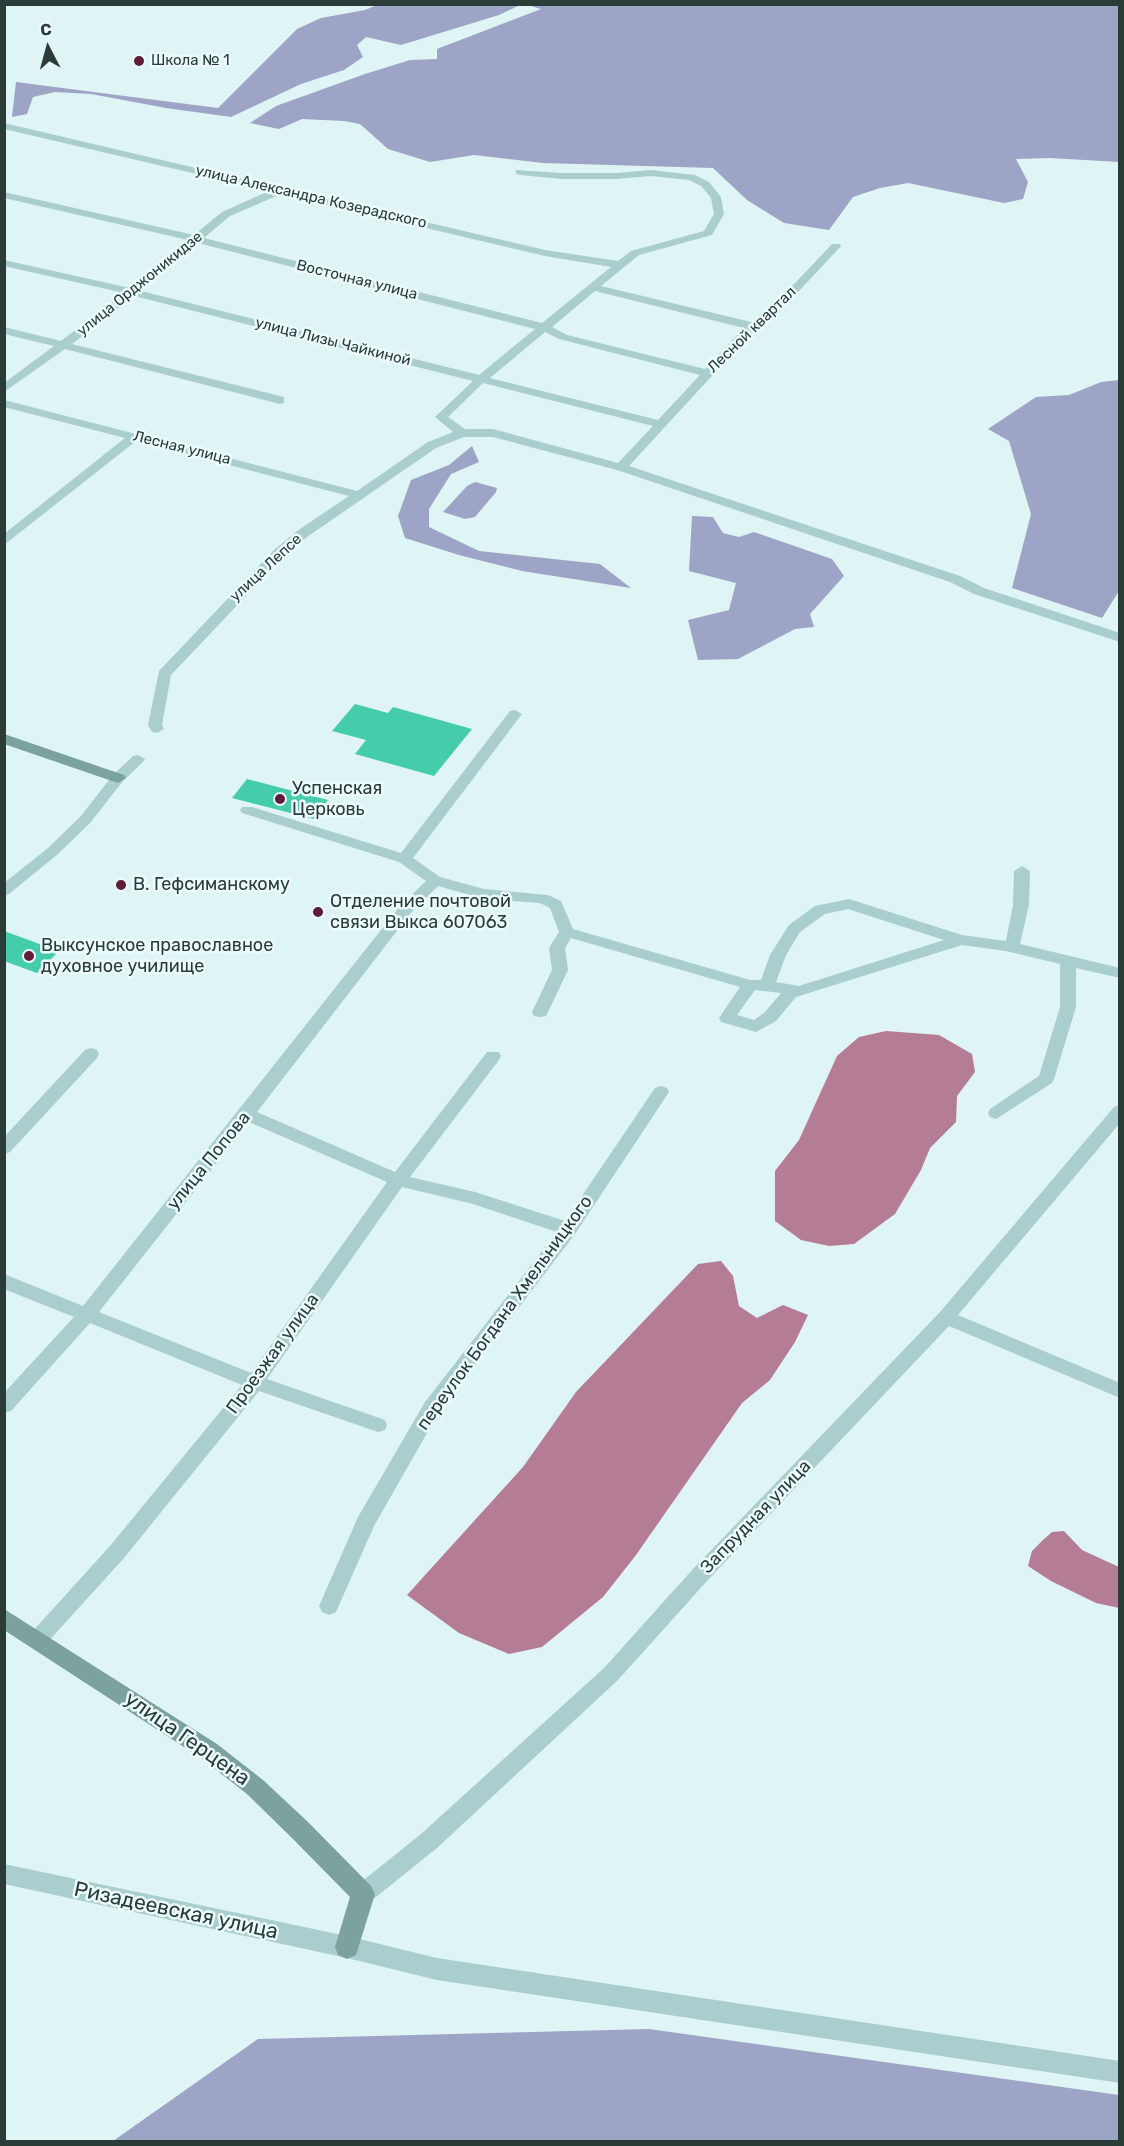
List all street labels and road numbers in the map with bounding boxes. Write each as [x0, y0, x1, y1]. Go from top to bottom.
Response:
street label: улица Александра Козерадского [194, 162, 428, 232]
street label: улица Орджоникидзе [74, 228, 206, 340]
street label: Восточная улица [295, 256, 419, 304]
street label: Лесной квартал [704, 283, 800, 377]
street label: улица Лизы Чайкиной [253, 314, 413, 370]
street label: Лесная улица [131, 427, 233, 469]
street label: улица Лепсе [226, 530, 306, 606]
street label: улица Попова [163, 1107, 255, 1215]
street label: переулок Богдана Хмельницкого [413, 1192, 597, 1434]
street label: Проезжая улица [222, 1290, 324, 1418]
street label: Запрудная улица [696, 1456, 816, 1578]
street label: улица Герцена [119, 1686, 255, 1792]
street label: Ризадеевская улица [72, 1877, 280, 1945]

